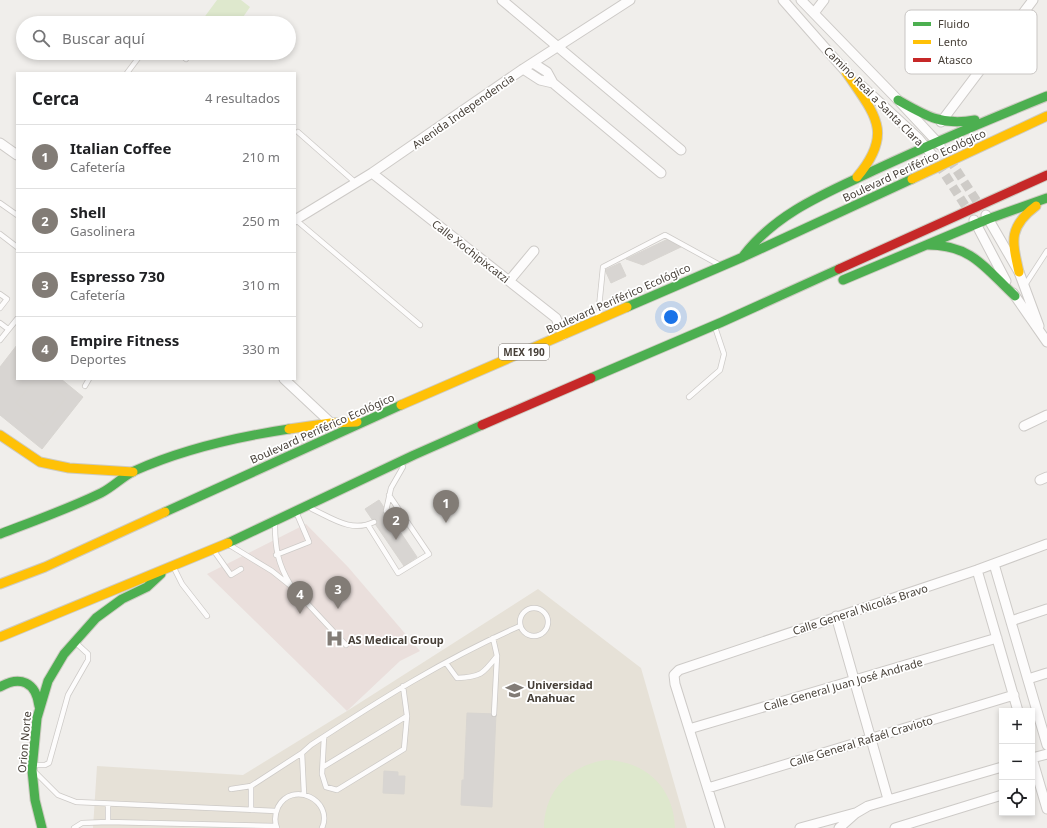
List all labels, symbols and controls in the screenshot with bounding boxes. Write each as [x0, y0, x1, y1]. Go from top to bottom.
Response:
legend [905, 10, 1037, 74]
search box [16, 16, 296, 60]
text: Fluido [938, 16, 970, 31]
icon: search [30, 27, 52, 49]
text: Buscar aquí [62, 28, 145, 48]
text: Lento [938, 34, 968, 49]
street label: Camino Real a Santa Clara [821, 43, 927, 149]
text: Atasco [938, 52, 973, 67]
street label: Avenida Independencia [409, 70, 517, 152]
text: Cerca [32, 87, 79, 110]
text: 4 resultados [205, 89, 280, 107]
street label: Boulevard Periférico Ecológico [840, 125, 988, 205]
text: Italian Coffee [70, 138, 171, 158]
text: 1 [41, 148, 49, 166]
text: 210 m [242, 148, 280, 166]
text: Cafetería [70, 158, 125, 176]
text: Shell [70, 202, 106, 222]
text: 2 [41, 212, 49, 230]
text: 250 m [242, 212, 280, 230]
street label: Calle Xochipixcatzi [429, 216, 513, 286]
text: Gasolinera [70, 222, 135, 240]
street label: Boulevard Periférico Ecológico [543, 259, 693, 337]
text: Espresso 730 [70, 266, 165, 286]
text: 3 [41, 276, 49, 294]
text: 310 m [242, 276, 280, 294]
text: Cafetería [70, 286, 125, 304]
your location [661, 307, 681, 327]
text: Empire Fitness [70, 330, 179, 350]
text: 4 [41, 340, 49, 358]
text: 330 m [242, 340, 280, 358]
road number: MEX 190 [499, 344, 549, 360]
text: Deportes [70, 350, 126, 368]
street label: Boulevard Periférico Ecológico [247, 389, 397, 467]
pin: 1 [433, 490, 459, 523]
pin: 2 [383, 507, 409, 540]
pin: 3 [325, 576, 351, 609]
street label: Calle General Nicolás Bravo [790, 580, 930, 638]
pin: 4 [287, 581, 313, 614]
hospital icon: AS Medical Group [325, 629, 345, 649]
place label: AS Medical Group [348, 632, 444, 647]
street label: Calle General Juan José Andrade [762, 654, 924, 714]
place label: Universidad Anahuac [527, 677, 593, 705]
school or university icon: Universidad Anahuac [504, 680, 524, 700]
map controls [999, 708, 1035, 816]
button: + [999, 708, 1035, 744]
street label: Orion Norte [14, 710, 34, 774]
street label: Calle General Rafaél Cravioto [787, 712, 935, 770]
button: − [999, 744, 1035, 780]
button: locate [999, 780, 1035, 816]

